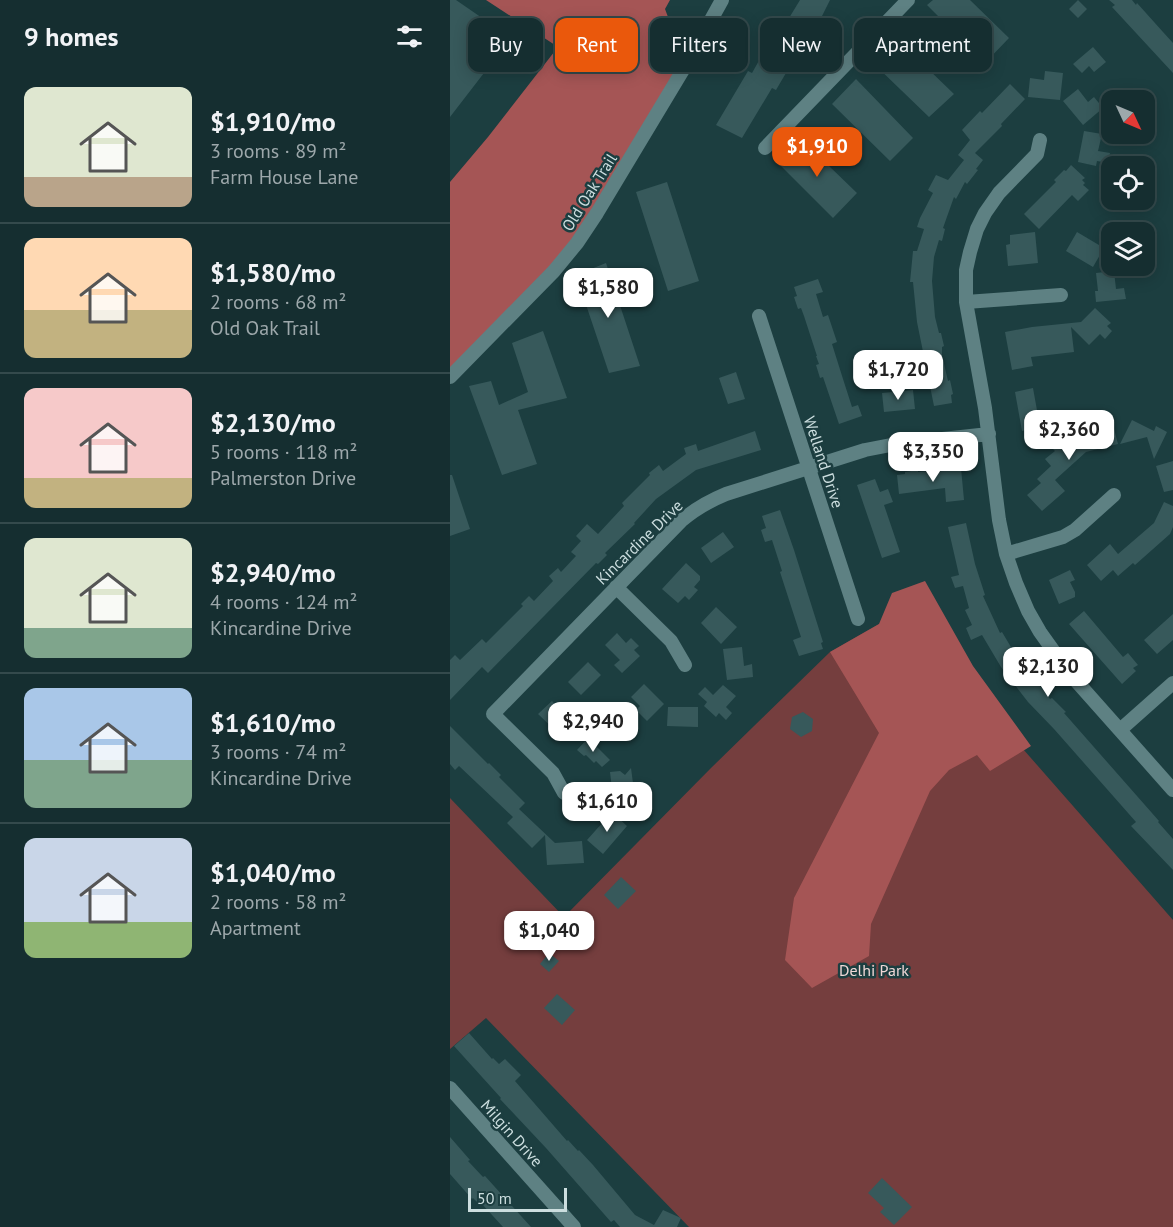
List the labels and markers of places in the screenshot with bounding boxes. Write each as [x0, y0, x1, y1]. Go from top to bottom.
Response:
pin: $1,910 [768, 127, 866, 178]
pin: $1,580 [559, 268, 657, 319]
pin: $1,720 [849, 350, 947, 401]
pin: $2,360 [1020, 410, 1118, 461]
pin: $3,350 [884, 432, 982, 483]
pin: $2,130 [999, 647, 1097, 698]
pin: $2,940 [544, 702, 642, 753]
pin: $1,610 [558, 782, 656, 833]
pin: $1,040 [500, 911, 598, 962]

